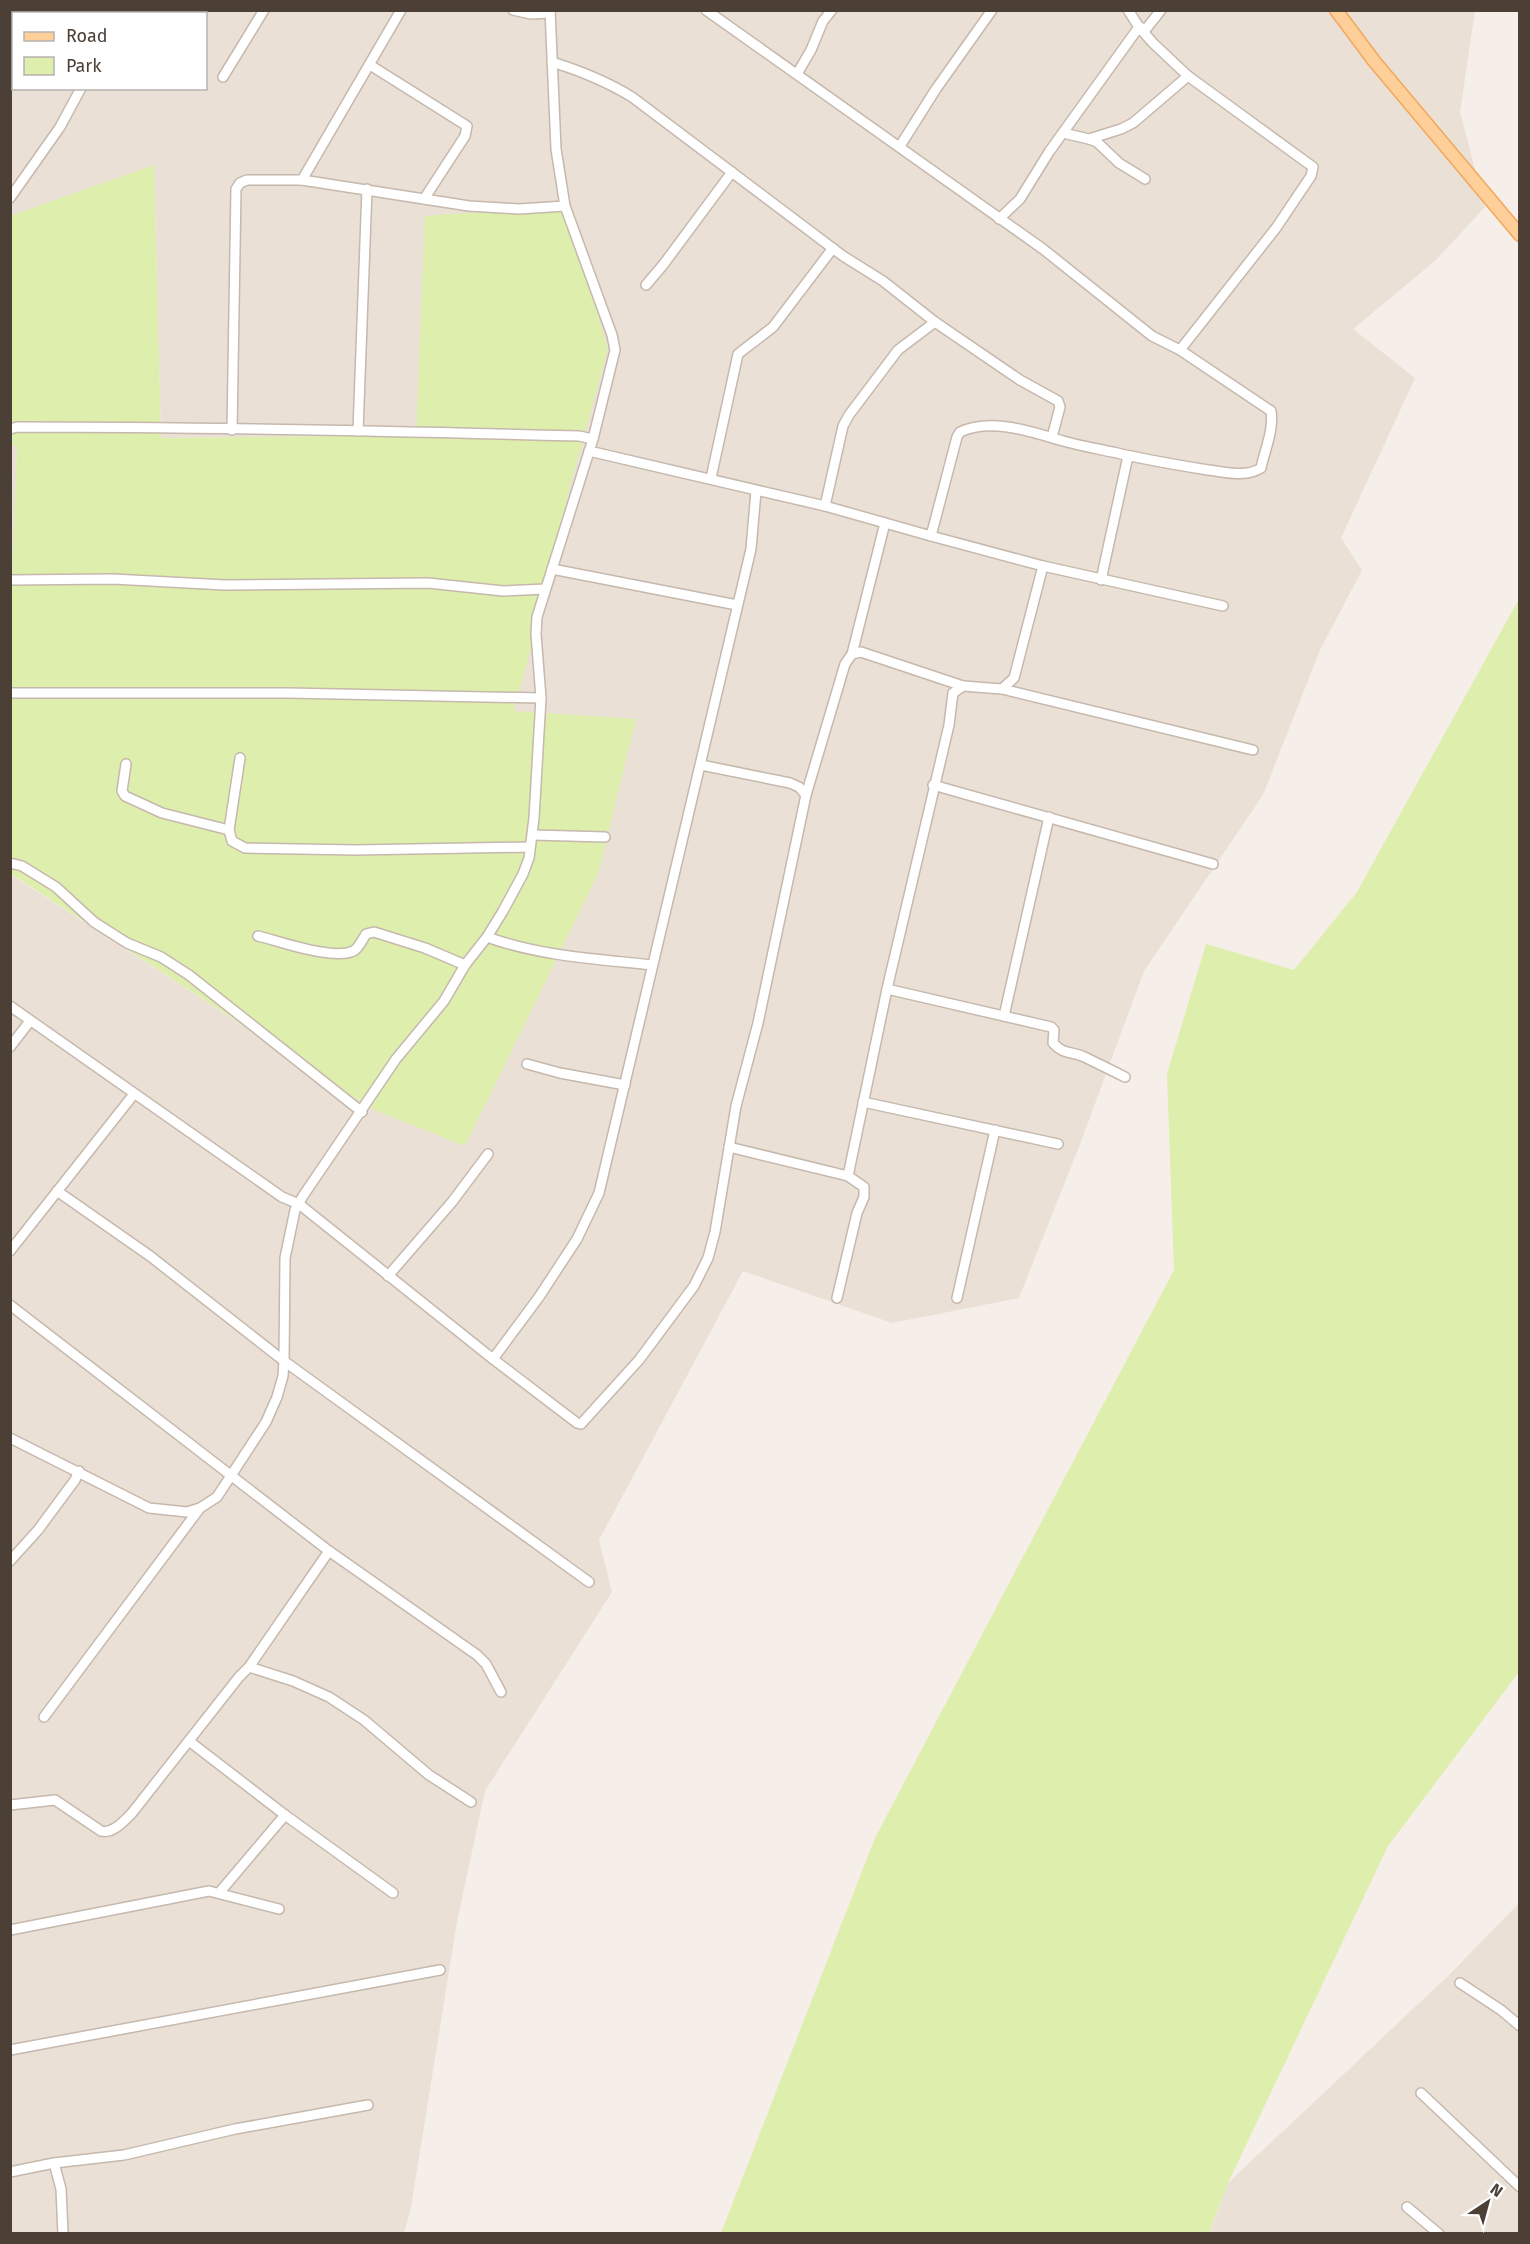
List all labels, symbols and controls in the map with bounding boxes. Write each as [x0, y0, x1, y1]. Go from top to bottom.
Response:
legend [12, 12, 207, 90]
text: Road [66, 25, 108, 47]
text: Park [66, 55, 102, 77]
north arrow [1458, 2172, 1518, 2232]
text: N [1487, 2179, 1506, 2201]

